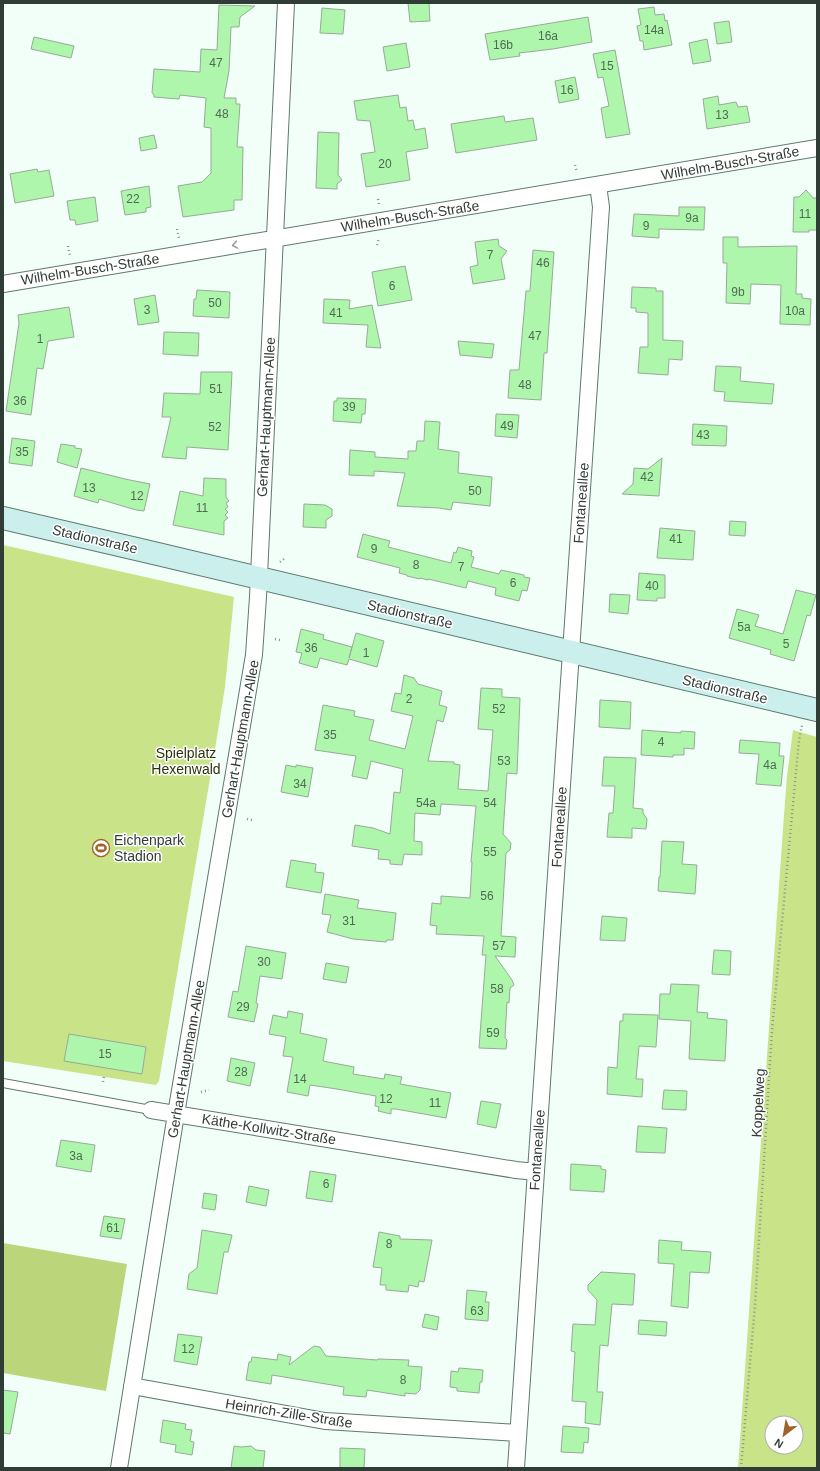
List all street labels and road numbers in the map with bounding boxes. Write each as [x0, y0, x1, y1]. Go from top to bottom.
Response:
street label: Wilhelm-Busch-Straße [660, 143, 801, 183]
street label: Wilhelm-Busch-Straße [340, 197, 481, 235]
street label: Wilhelm-Busch-Straße [20, 250, 161, 288]
street label: Gerhart-Hauptmann-Allee [254, 336, 278, 497]
street label: Fontaneallee [570, 462, 592, 544]
street label: Stadionstraße [51, 521, 139, 557]
street label: Stadionstraße [366, 596, 454, 632]
street label: Gerhart-Hauptmann-Allee [218, 658, 262, 819]
street label: Stadionstraße [681, 671, 769, 707]
street label: Fontaneallee [548, 786, 570, 868]
street label: Gerhart-Hauptmann-Allee [164, 978, 208, 1139]
street label: Koppelweg [748, 1068, 768, 1138]
street label: Fontaneallee [526, 1109, 548, 1191]
street label: Käthe-Kollwitz-Straße [201, 1111, 337, 1148]
street label: Heinrich-Zille-Straße [224, 1395, 354, 1431]

